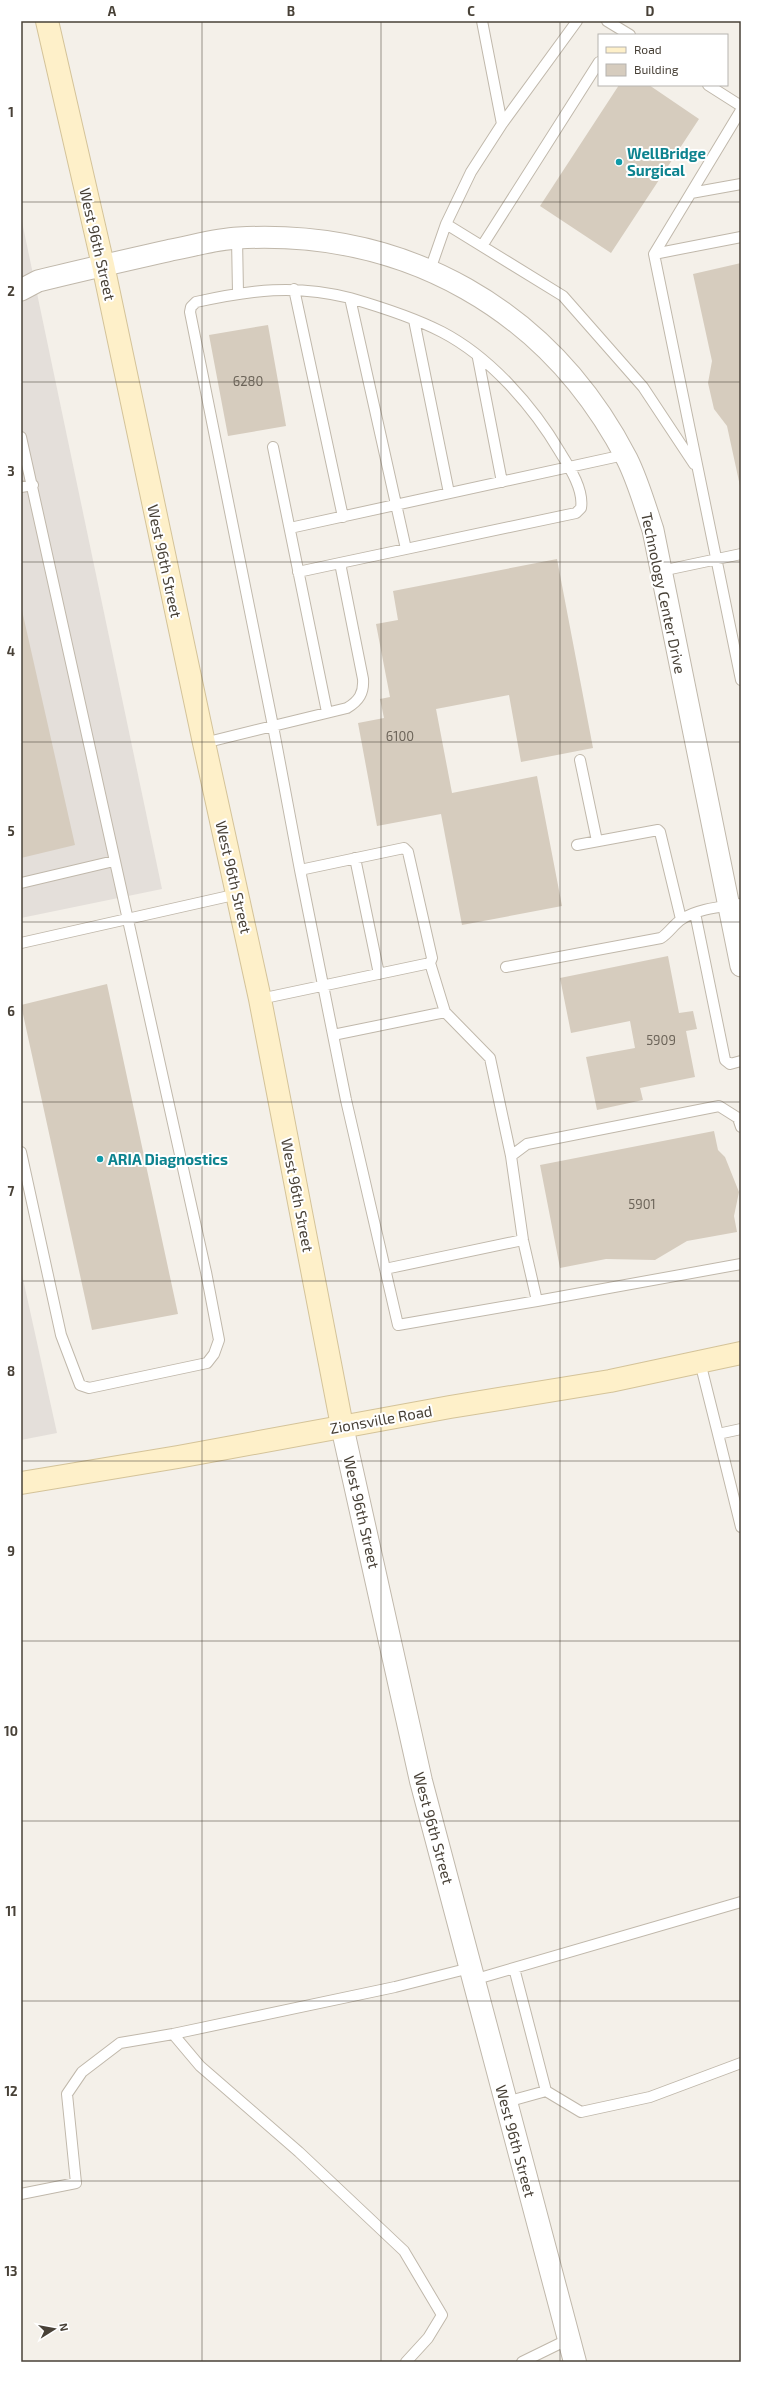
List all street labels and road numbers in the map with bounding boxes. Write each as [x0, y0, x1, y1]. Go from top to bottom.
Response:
street label: West 96th Street [76, 186, 120, 302]
street label: West 96th Street [144, 503, 186, 620]
street label: Technology Center Drive [638, 511, 690, 675]
street label: West 96th Street [212, 819, 256, 935]
street label: West 96th Street [278, 1137, 318, 1254]
street label: Zionsville Road [328, 1401, 434, 1437]
street label: West 96th Street [340, 1454, 384, 1570]
street label: West 96th Street [410, 1770, 458, 1886]
street label: West 96th Street [492, 2083, 540, 2199]

